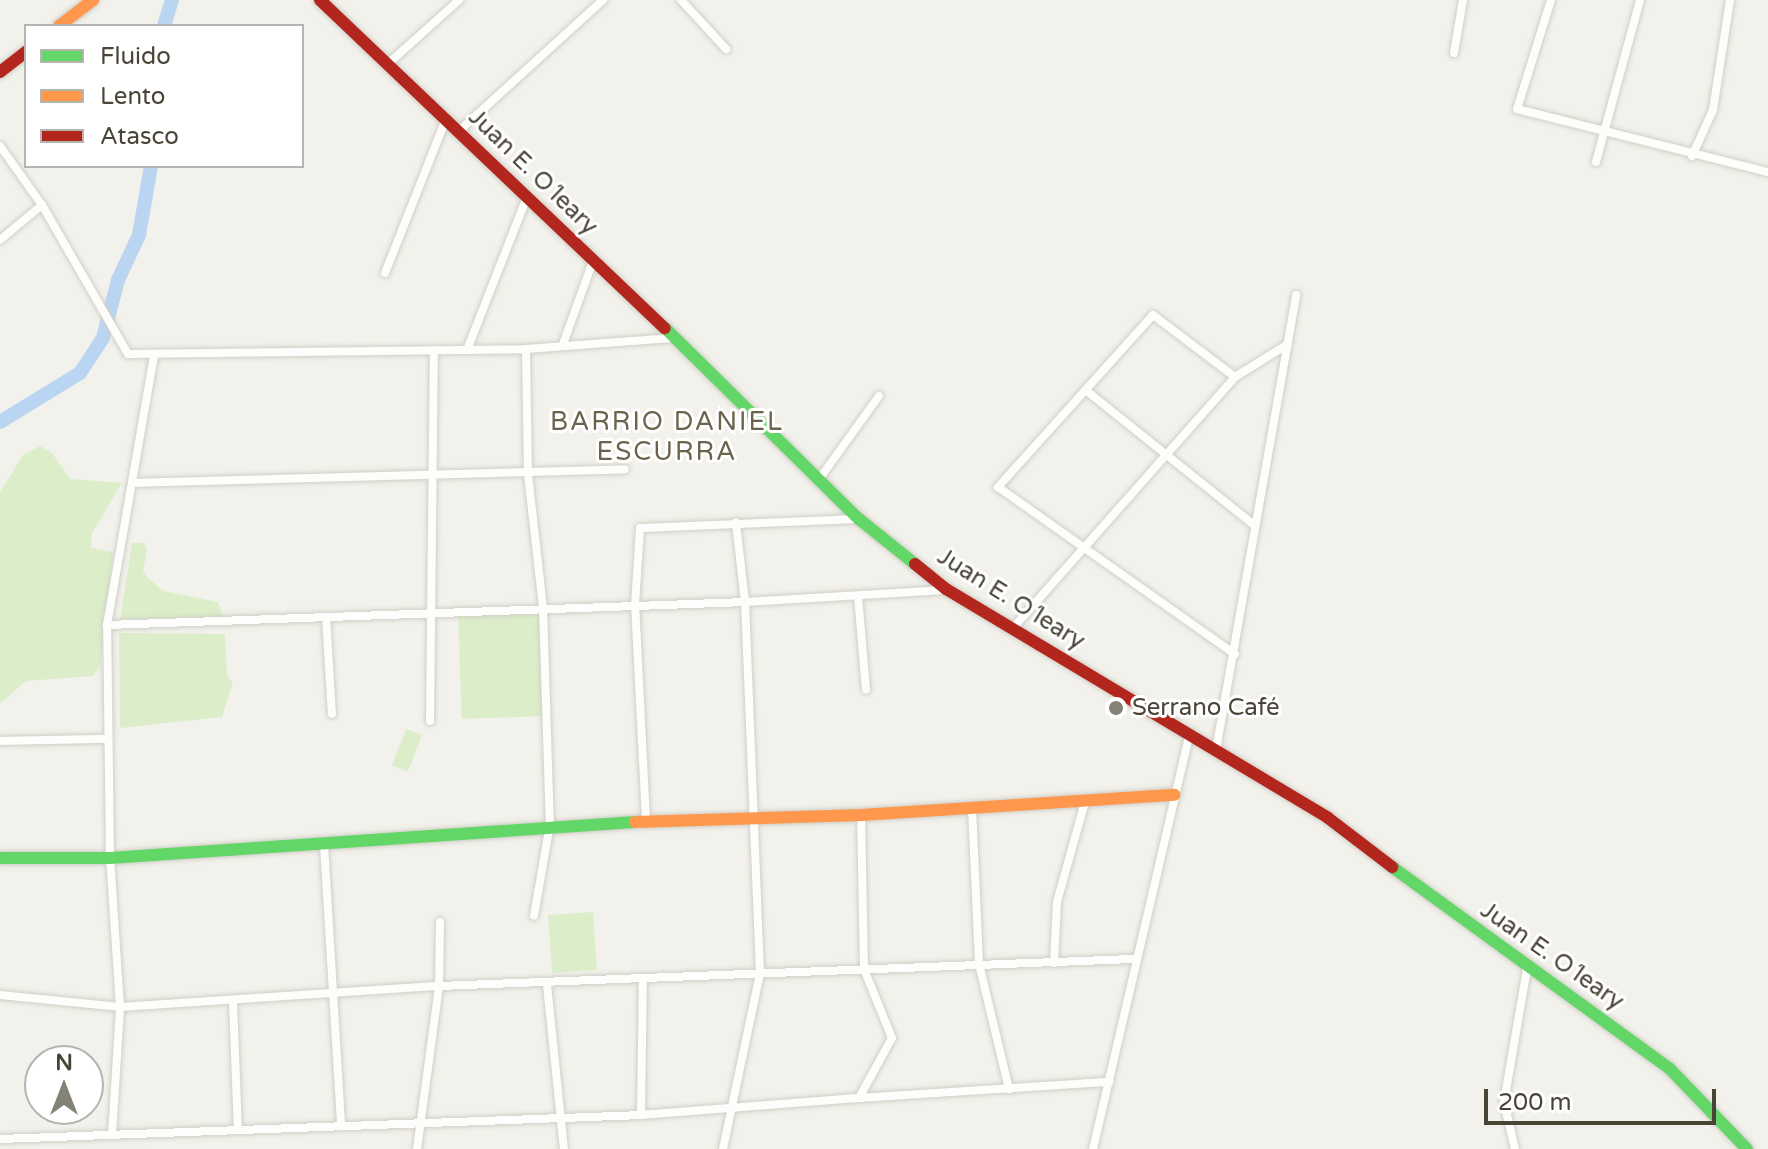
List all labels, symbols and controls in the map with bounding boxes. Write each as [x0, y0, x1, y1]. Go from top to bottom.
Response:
legend [24, 24, 304, 168]
text: Fluido [100, 42, 171, 71]
text: Lento [100, 82, 165, 111]
street label: Juan E. O´leary [462, 103, 604, 241]
text: Atasco [100, 122, 179, 151]
district label: BARRIO DANIEL ESCURRA [550, 406, 784, 468]
street label: Juan E. O´leary [932, 542, 1090, 656]
place label: Serrano Café [1132, 694, 1280, 722]
marker: Serrano Café [1107, 699, 1125, 717]
street label: Juan E. O´leary [1475, 896, 1629, 1016]
north arrow [24, 1045, 104, 1125]
text: N [55, 1050, 73, 1076]
scale bar [1488, 1073, 1720, 1123]
text: 200 m [1498, 1088, 1572, 1117]

